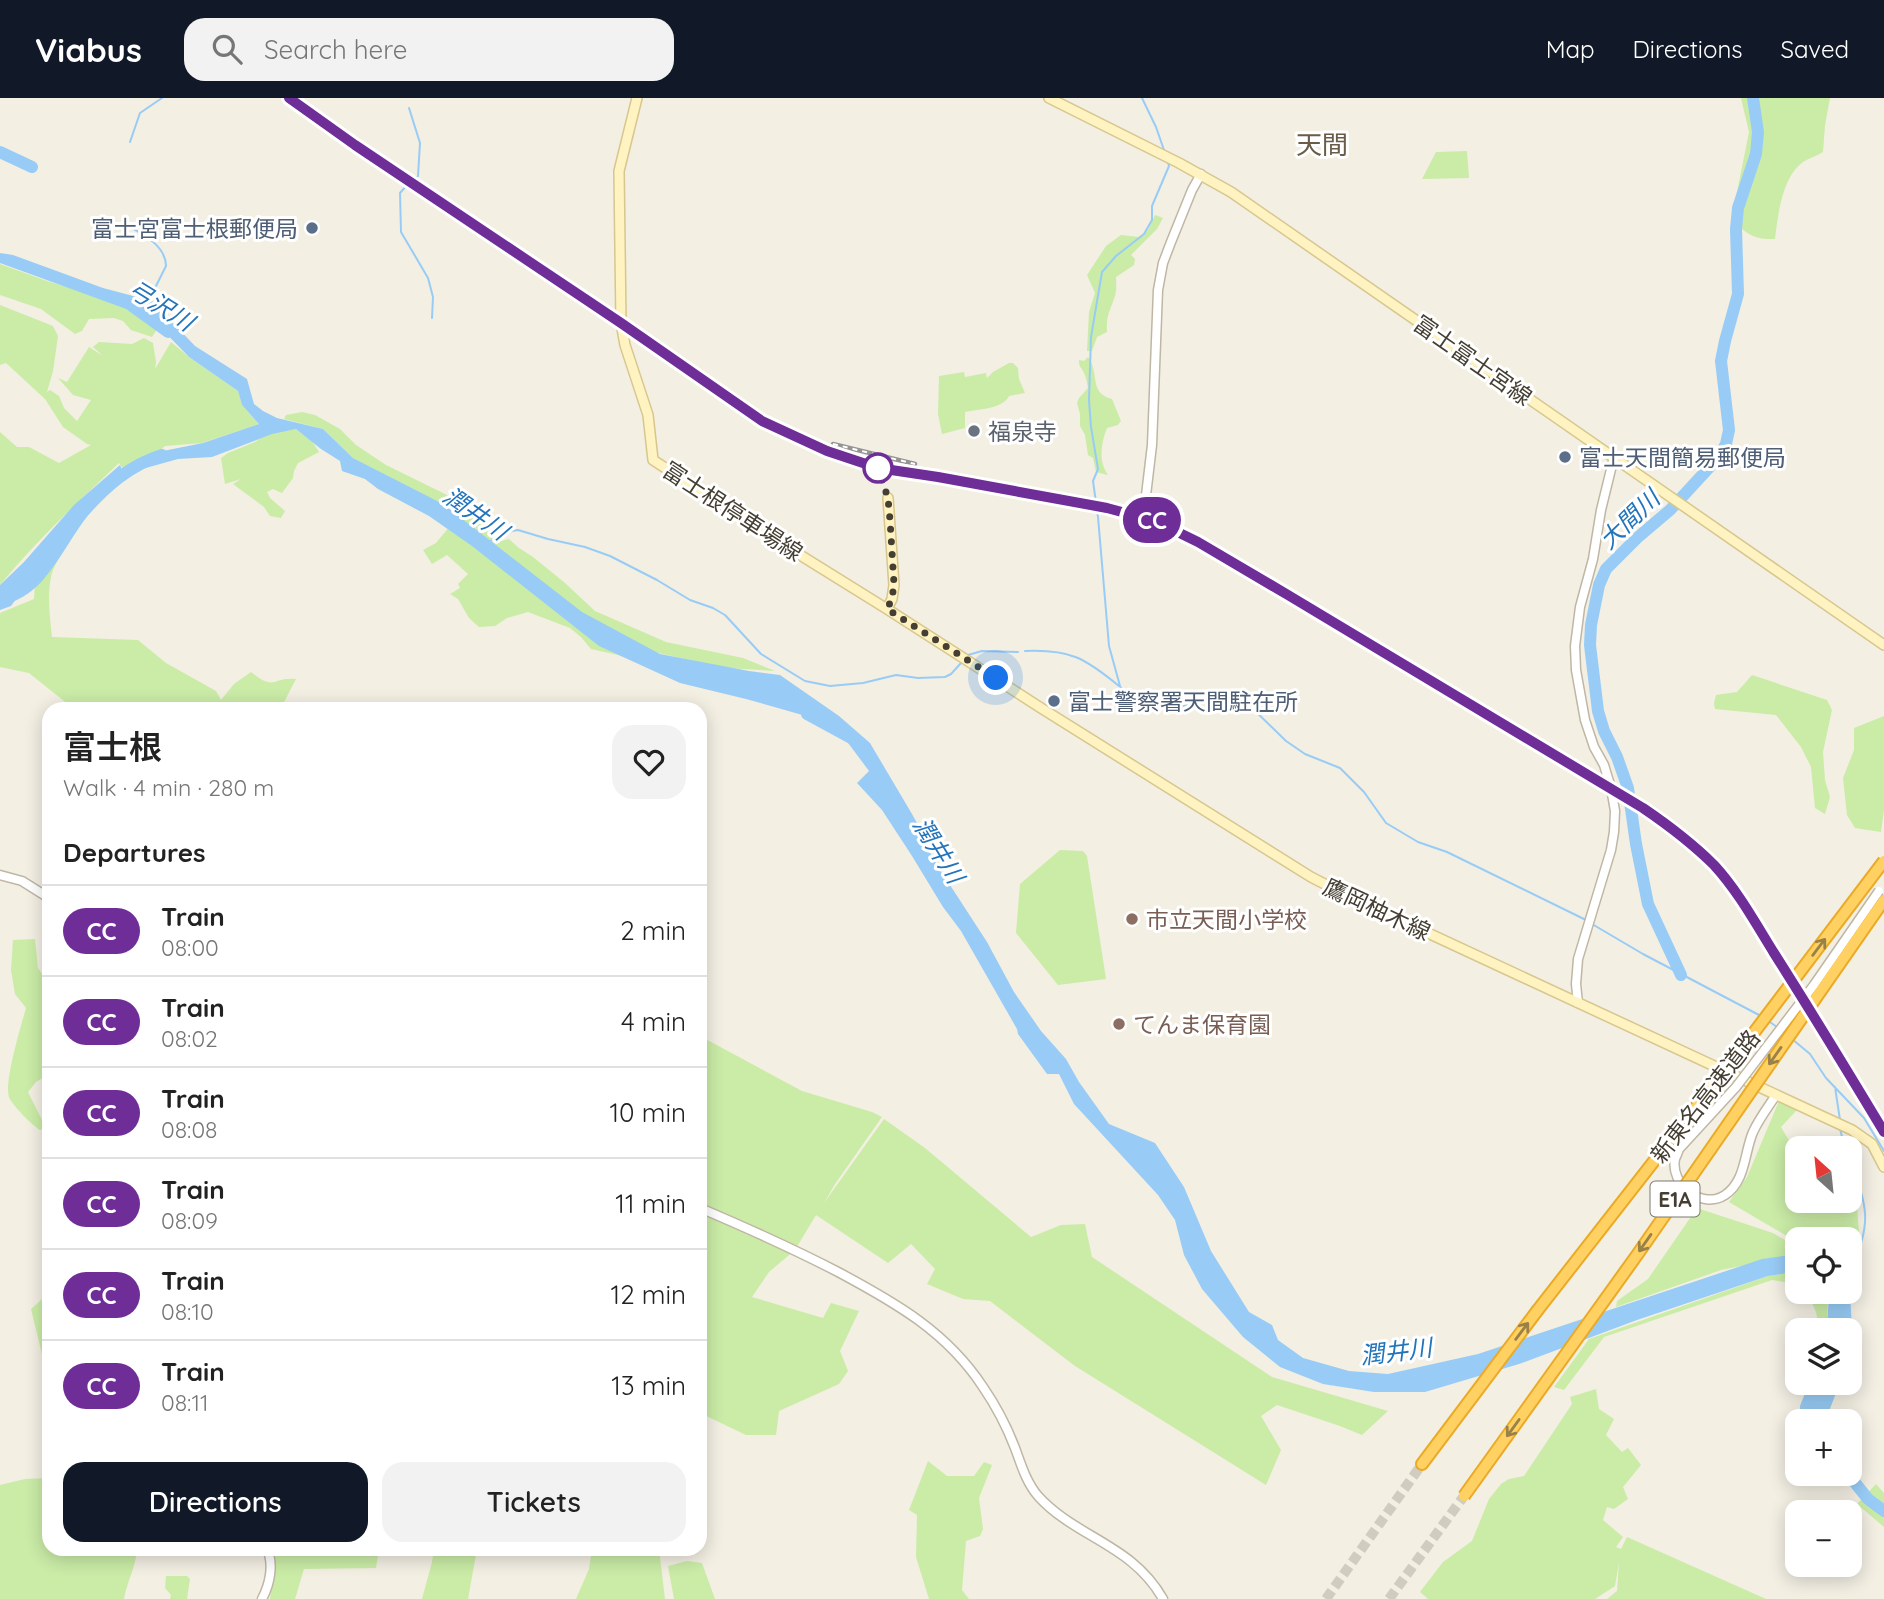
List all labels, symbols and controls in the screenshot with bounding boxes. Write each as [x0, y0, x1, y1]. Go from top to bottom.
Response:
search box [184, 18, 674, 81]
text: Viabus [35, 29, 142, 70]
icon: search [208, 30, 246, 68]
text: Search here [264, 33, 407, 66]
text: Map [1546, 34, 1595, 64]
text: Directions [1633, 34, 1743, 64]
text: Saved [1781, 34, 1849, 64]
district label: 天間 [1296, 128, 1348, 161]
place label: 富士宮富士根郵便局 [91, 214, 298, 243]
marker: 富士宮富士根郵便局 [304, 220, 320, 236]
water label: 弓沢川 [123, 273, 202, 338]
street label: 富士富士宮線 [1408, 309, 1538, 411]
place label: 福泉寺 [988, 417, 1057, 446]
marker: 福泉寺 [966, 423, 982, 439]
place label: 富士天間簡易郵便局 [1579, 443, 1786, 472]
marker: 富士天間簡易郵便局 [1557, 449, 1573, 465]
unlabelled marker [863, 453, 893, 483]
street label: 富士根停車場線 [658, 455, 808, 567]
water label: 潤井川 [438, 480, 517, 548]
water label: 大間川 [1593, 481, 1667, 555]
line badge: CC [1120, 497, 1184, 543]
text: CC [1137, 505, 1167, 535]
your location [978, 660, 1013, 695]
place label: 富士警察署天間駐在所 [1068, 687, 1298, 716]
marker: 富士警察署天間駐在所 [1046, 693, 1062, 709]
button: heart [612, 725, 686, 799]
text: 富士根 [63, 726, 162, 767]
text: Walk · 4 min · 280 m [63, 773, 274, 802]
water label: 潤井川 [907, 812, 972, 891]
text: Departures [63, 836, 206, 869]
street label: 鷹岡柚木線 [1319, 872, 1435, 946]
text: Train [161, 900, 225, 933]
place label: 市立天間小学校 [1146, 905, 1307, 934]
marker: 市立天間小学校 [1124, 911, 1140, 927]
text: 2 min [620, 914, 686, 947]
text: CC [86, 916, 117, 946]
text: 08:00 [161, 933, 219, 962]
one-way arrow [1812, 939, 1827, 957]
text: Train [161, 991, 225, 1024]
text: 4 min [621, 1005, 686, 1038]
text: CC [86, 1007, 117, 1037]
place label: てんま保育園 [1133, 1010, 1271, 1039]
marker: てんま保育園 [1111, 1016, 1127, 1032]
text: 08:02 [161, 1024, 218, 1053]
street label: 新東名高速道路 [1644, 1024, 1766, 1168]
one-way arrow [1768, 1046, 1782, 1065]
text: Train [161, 1082, 225, 1115]
text: 10 min [610, 1096, 686, 1129]
text: CC [86, 1098, 117, 1128]
text: 08:08 [161, 1115, 218, 1144]
north arrow [1785, 1136, 1862, 1213]
map controls [1785, 1136, 1862, 1577]
text: Train [161, 1173, 225, 1206]
road number: E1A [1650, 1182, 1700, 1216]
text: 11 min [615, 1187, 686, 1220]
text: CC [86, 1189, 117, 1219]
text: 08:09 [161, 1206, 218, 1235]
button: locate [1785, 1227, 1862, 1304]
one-way arrow [1638, 1233, 1652, 1252]
text: Train [161, 1264, 225, 1297]
text: 12 min [611, 1278, 686, 1311]
text: CC [86, 1280, 117, 1310]
text: 08:10 [161, 1297, 214, 1326]
button: layers [1785, 1318, 1862, 1395]
one-way arrow [1515, 1323, 1530, 1341]
water label: 潤井川 [1358, 1331, 1437, 1370]
text: Train [161, 1355, 225, 1388]
text: 13 min [611, 1369, 686, 1402]
text: CC [86, 1371, 117, 1401]
text: 08:11 [161, 1388, 208, 1417]
button: + [1785, 1409, 1862, 1486]
one-way arrow [1506, 1418, 1520, 1437]
button: Directions [63, 1462, 368, 1542]
button: Tickets [382, 1462, 686, 1542]
button: − [1785, 1500, 1862, 1577]

